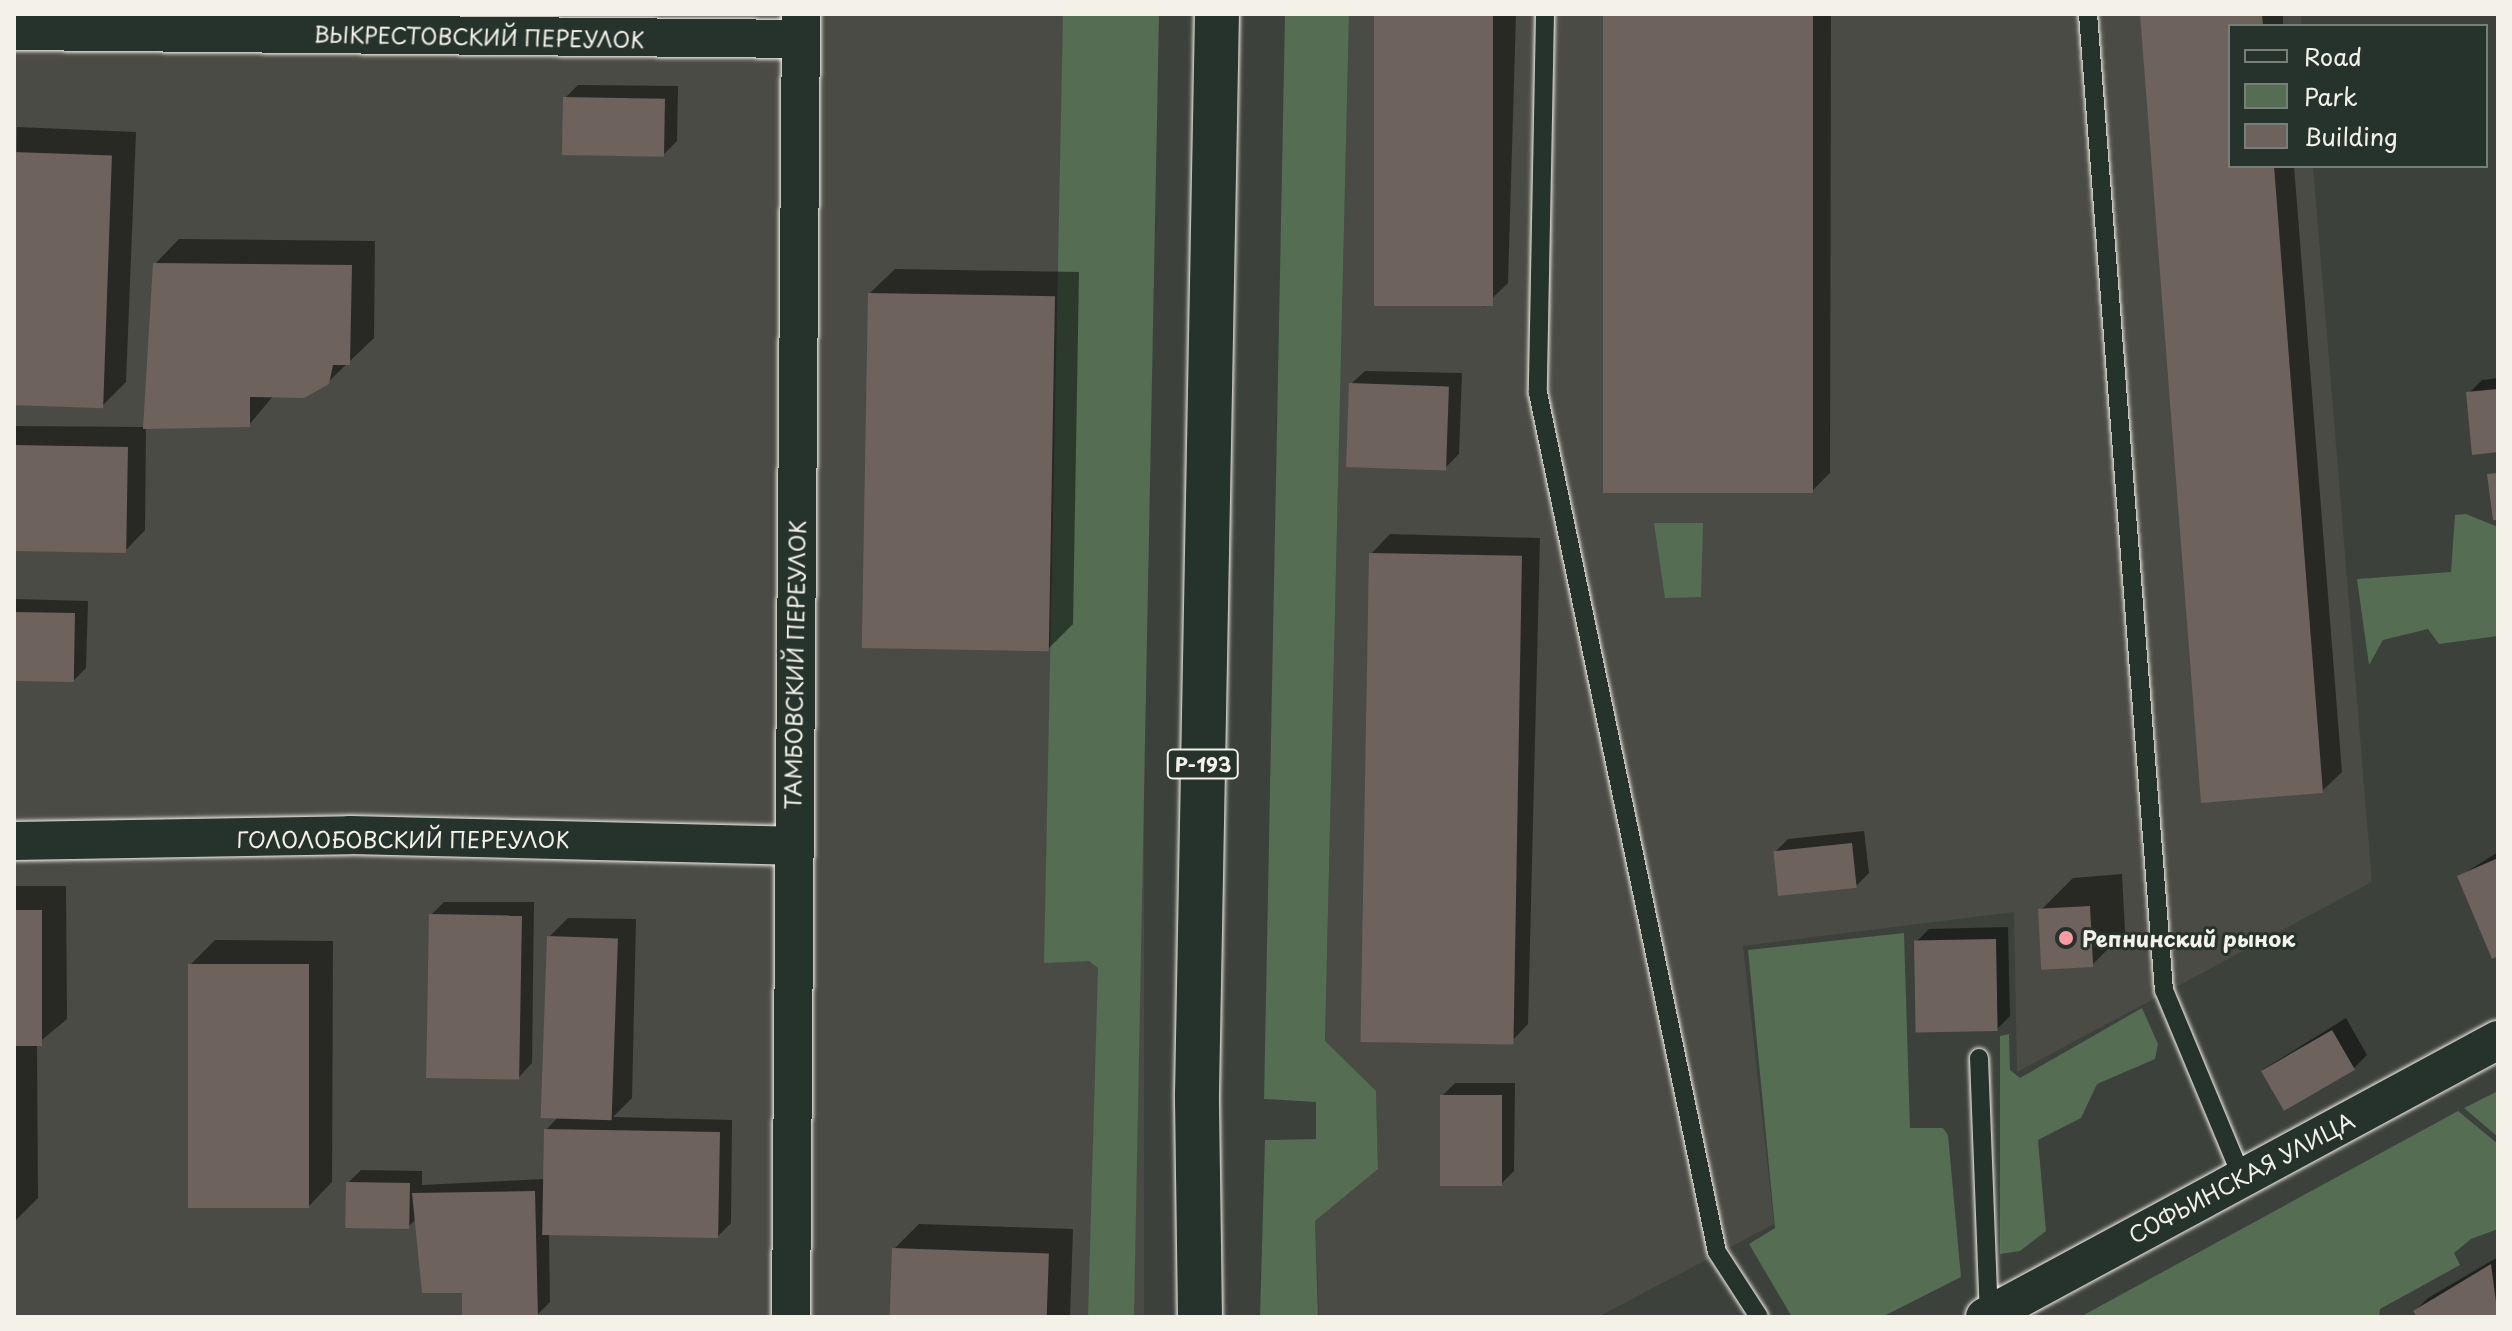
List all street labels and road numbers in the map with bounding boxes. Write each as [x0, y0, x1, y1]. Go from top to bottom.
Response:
street label: ВЫКРЕСТОВСКИЙ ПЕРЕУЛОК [313, 20, 645, 52]
street label: ТАМБОВСКИЙ ПЕРЕУЛОК [778, 520, 810, 810]
road number: Р-193 [1165, 748, 1241, 780]
street label: ГОЛОЛОБОВСКИЙ ПЕРЕУЛОК [236, 826, 570, 852]
street label: СОФЬИНСКАЯ УЛИЦА [2124, 1106, 2358, 1248]

